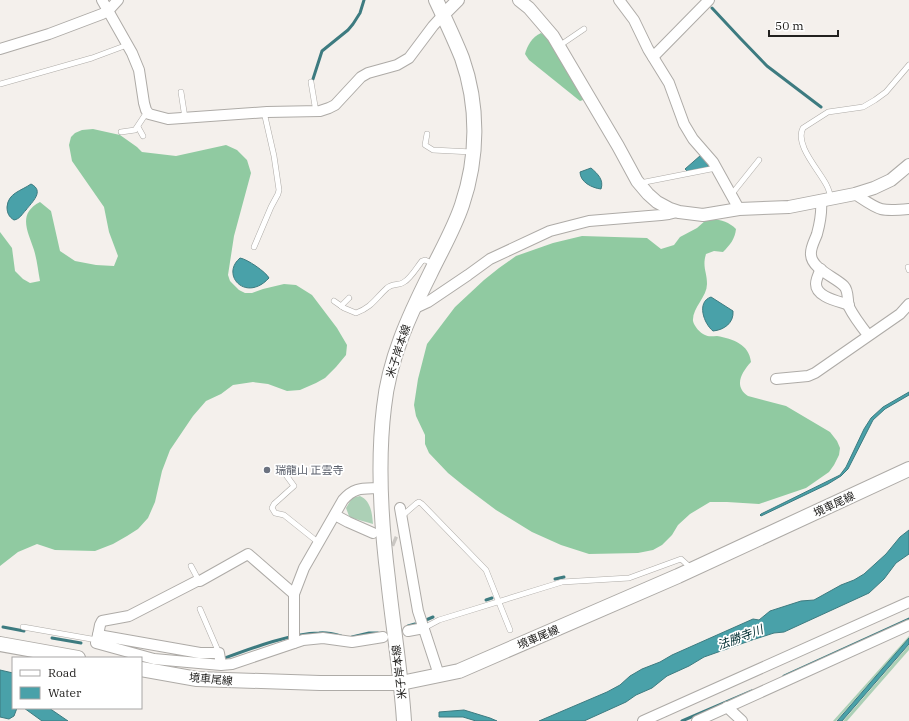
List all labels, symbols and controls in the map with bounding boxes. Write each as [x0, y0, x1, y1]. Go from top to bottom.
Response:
scale bar [769, 12, 838, 38]
text: 50 m [775, 18, 804, 33]
street label: 米子岸本線 [383, 323, 413, 379]
place label: 瑞龍山 正雲寺 [275, 463, 344, 477]
marker: 瑞龍山 正雲寺 [262, 465, 272, 475]
street label: 境車尾線 [811, 488, 857, 520]
water label: 法勝寺川 [715, 621, 767, 653]
street label: 境車尾線 [515, 622, 561, 652]
street label: 米子岸本線 [389, 644, 409, 700]
legend [12, 657, 142, 709]
text: Road [48, 665, 77, 680]
street label: 境車尾線 [188, 670, 234, 688]
text: Water [48, 685, 82, 700]

